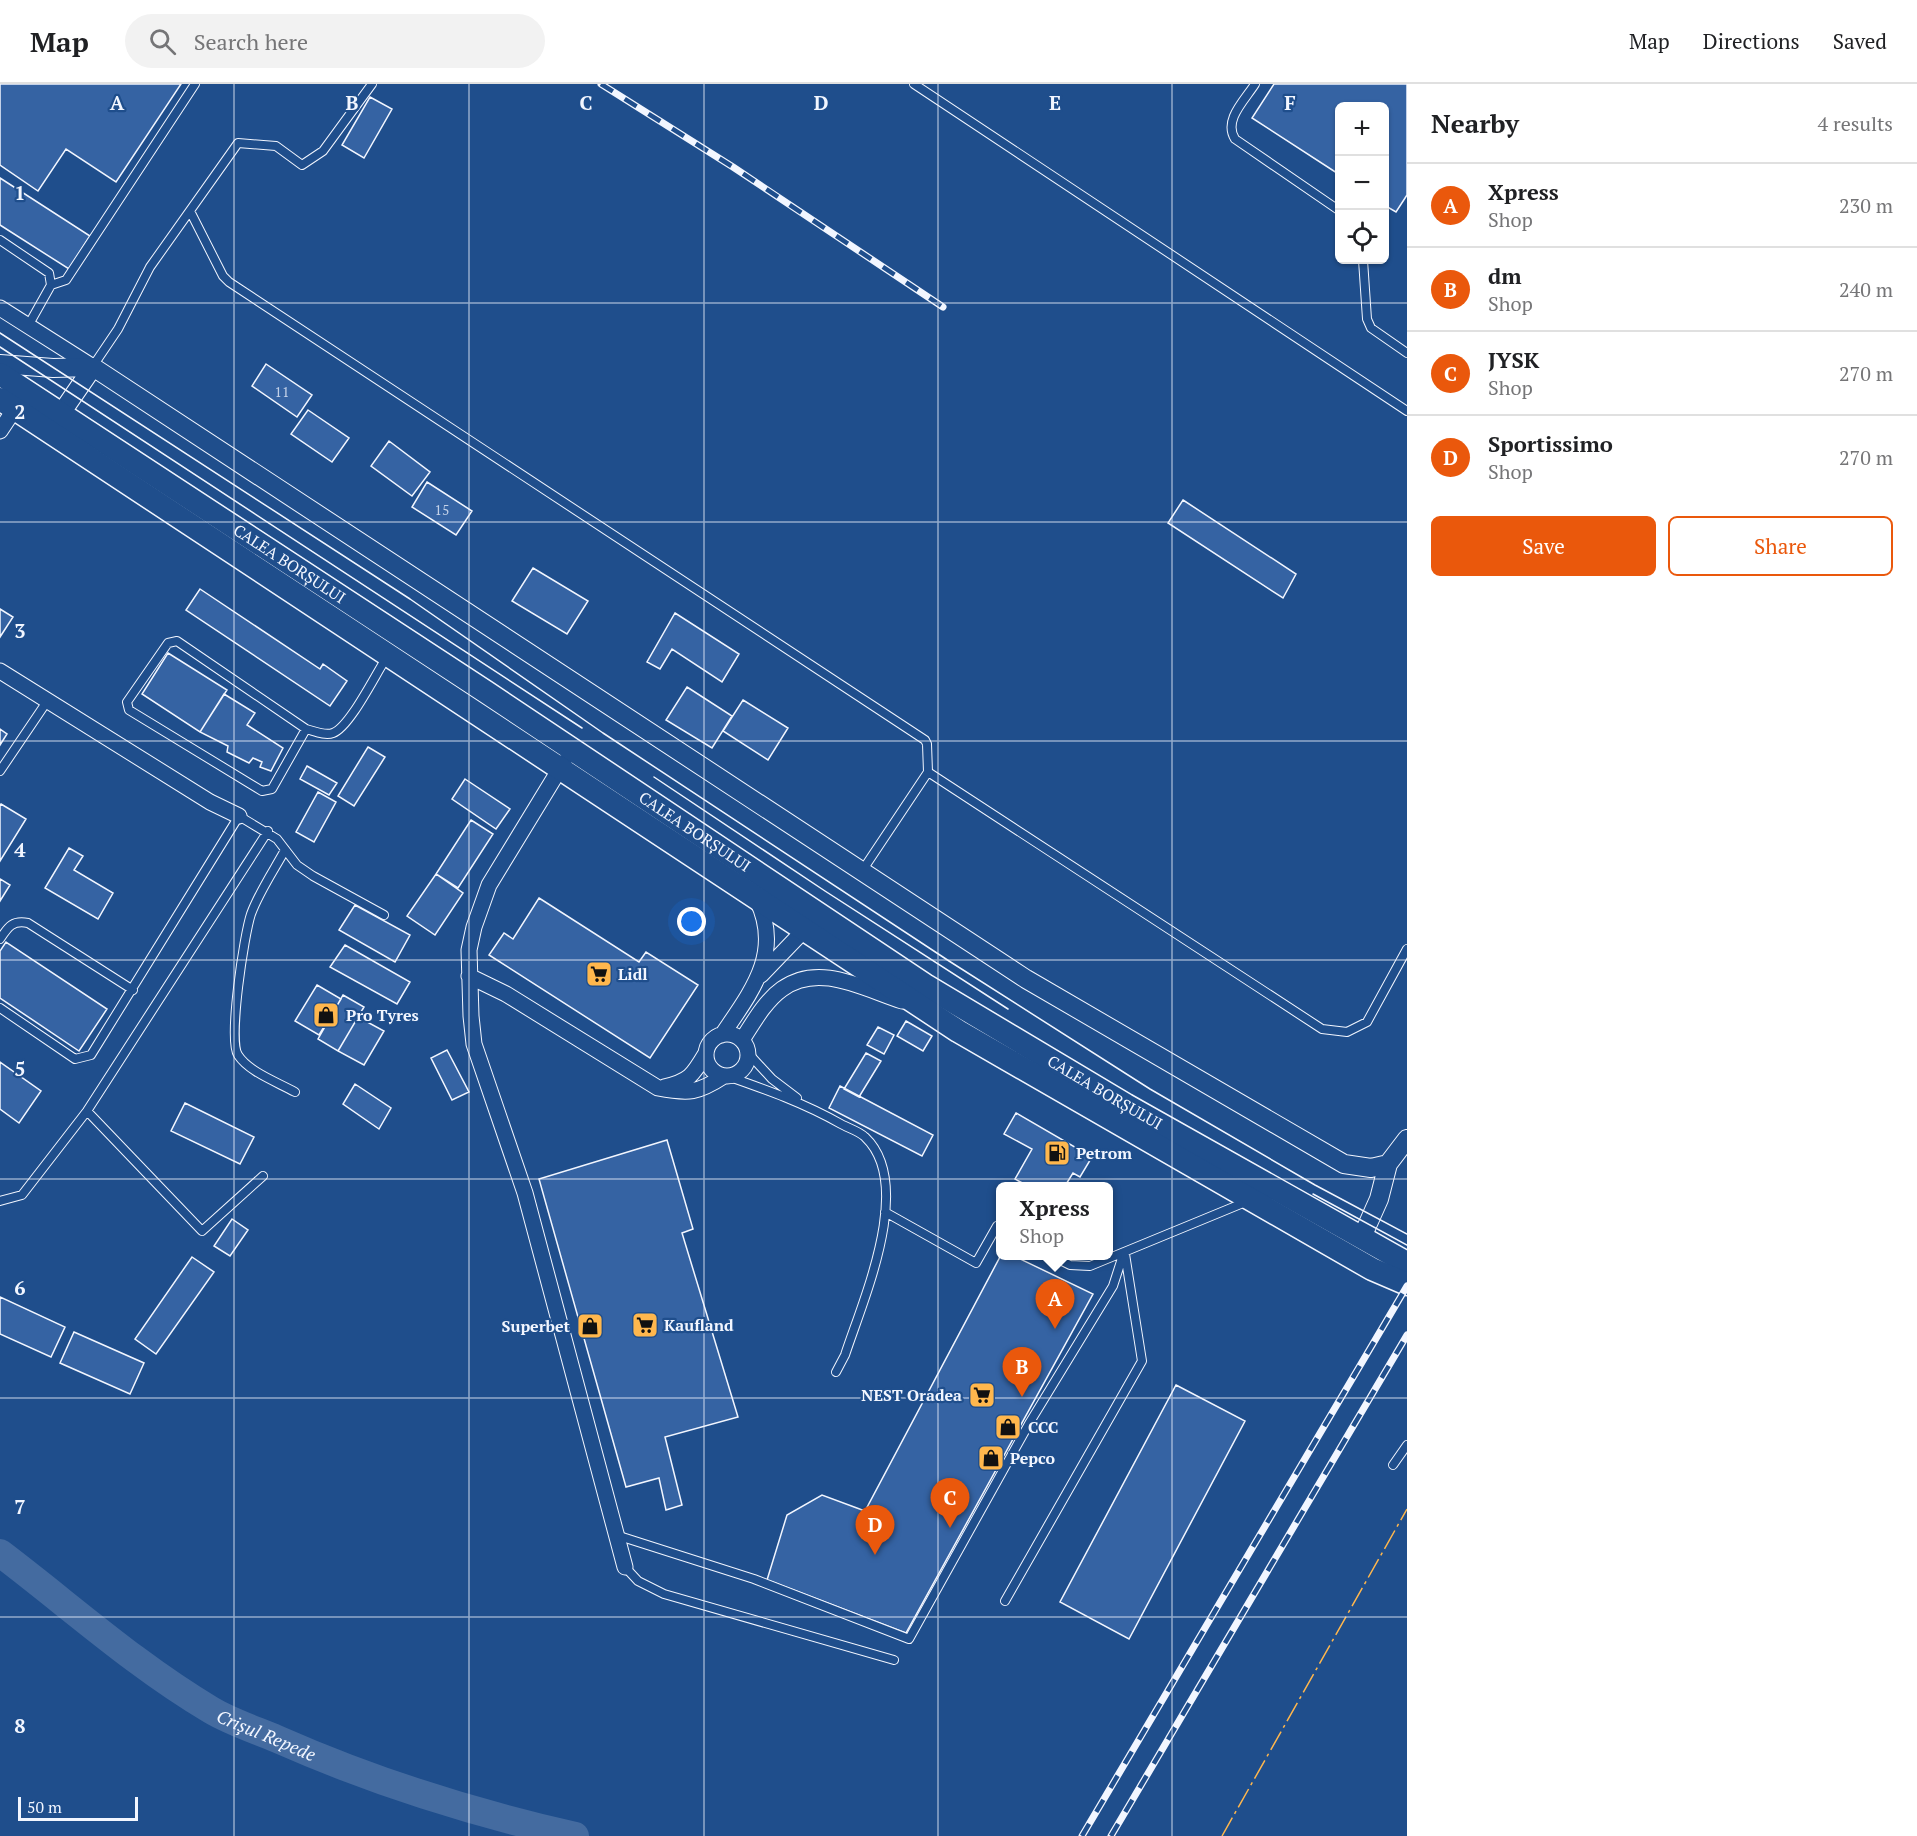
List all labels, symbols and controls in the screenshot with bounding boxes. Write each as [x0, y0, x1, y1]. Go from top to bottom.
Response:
search box [125, 14, 545, 68]
text: Map [30, 23, 89, 60]
icon: search [146, 25, 179, 58]
text: Search here [194, 27, 308, 56]
text: Map [1629, 27, 1670, 55]
text: Directions [1703, 27, 1800, 55]
text: Saved [1833, 27, 1887, 55]
text: A [110, 89, 125, 116]
text: B [346, 89, 359, 116]
text: C [579, 89, 593, 116]
text: D [814, 89, 828, 116]
text: E [1049, 89, 1061, 116]
text: F [1284, 89, 1296, 116]
map controls [1335, 102, 1389, 264]
button: + [1335, 102, 1389, 156]
text: Nearby [1431, 106, 1519, 140]
text: 4 results [1818, 110, 1893, 137]
button: − [1335, 156, 1389, 210]
text: Xpress [1488, 177, 1559, 206]
text: 1 [14, 179, 26, 206]
text: A [1443, 192, 1458, 219]
text: 230 m [1839, 192, 1893, 219]
text: Shop [1488, 206, 1533, 233]
button: locate [1335, 210, 1389, 264]
text: dm [1488, 261, 1522, 290]
text: B [1444, 276, 1457, 303]
text: 240 m [1839, 276, 1893, 303]
text: Shop [1488, 290, 1533, 317]
text: JYSK [1488, 345, 1539, 374]
text: C [1444, 360, 1457, 387]
text: 270 m [1839, 360, 1893, 387]
text: Shop [1488, 374, 1533, 401]
house number: 11 [275, 382, 289, 401]
text: 2 [14, 398, 26, 425]
text: Sportissimo [1488, 429, 1613, 458]
text: D [1443, 444, 1458, 471]
text: 270 m [1839, 444, 1893, 471]
text: Shop [1488, 458, 1533, 485]
house number: 15 [435, 500, 449, 519]
button: Save [1431, 516, 1656, 576]
button: Share [1668, 516, 1893, 576]
street label: CALEA BORȘULUI [229, 519, 350, 608]
text: 3 [14, 617, 26, 644]
street label: CALEA BORȘULUI [635, 786, 755, 877]
text: 4 [14, 836, 26, 863]
your location [677, 907, 706, 936]
supermarket icon: Lidl [584, 959, 614, 989]
place label: Lidl [618, 963, 648, 985]
shop icon: Pro Tyres [311, 1000, 341, 1030]
place label: Pro Tyres [346, 1004, 419, 1026]
street label: CALEA BORȘULUI [1043, 1050, 1166, 1134]
text: 5 [14, 1055, 26, 1082]
fuel station icon: Petrom [1042, 1138, 1072, 1168]
place label: Petrom [1076, 1142, 1132, 1164]
popup [996, 1182, 1113, 1260]
text: Xpress [1019, 1193, 1090, 1222]
text: Shop [1019, 1222, 1064, 1249]
text: 6 [14, 1274, 26, 1301]
pin: A [1036, 1280, 1074, 1329]
supermarket icon: Kaufland [630, 1310, 660, 1340]
shop icon: Superbet [575, 1311, 605, 1341]
place label: Kaufland [664, 1314, 734, 1336]
place label: Superbet [502, 1315, 571, 1337]
pin: B [1002, 1348, 1042, 1397]
supermarket icon: NEST Oradea [967, 1380, 997, 1410]
place label: NEST Oradea [861, 1384, 962, 1406]
shop icon: CCC [993, 1412, 1023, 1442]
place label: CCC [1028, 1416, 1059, 1438]
shop icon: Pepco [976, 1443, 1006, 1473]
place label: Pepco [1010, 1447, 1056, 1469]
pin: C [930, 1478, 970, 1528]
text: 7 [14, 1493, 26, 1520]
pin: D [856, 1506, 894, 1555]
water label: Crișul Repede [213, 1703, 319, 1766]
text: 8 [14, 1712, 26, 1739]
scale bar [18, 1794, 138, 1822]
text: 50 m [27, 1796, 62, 1818]

